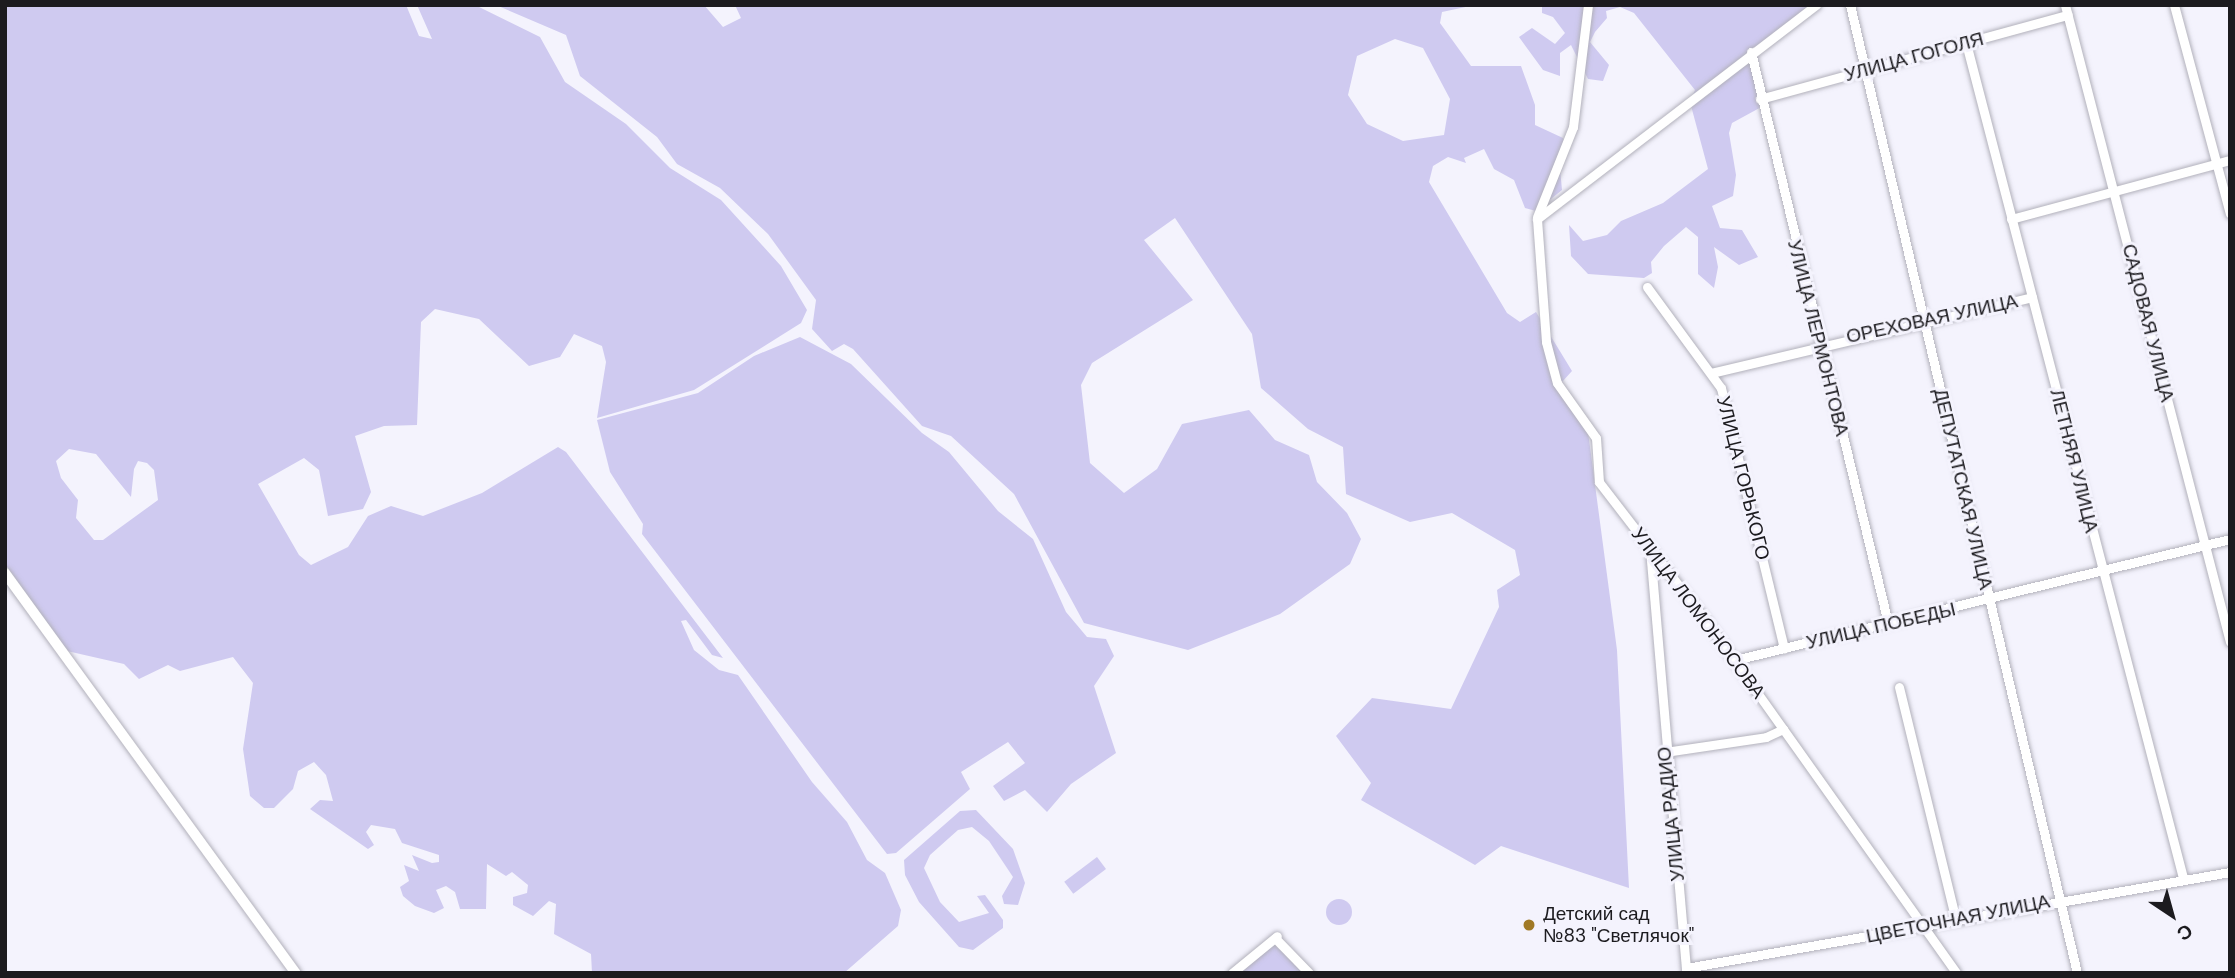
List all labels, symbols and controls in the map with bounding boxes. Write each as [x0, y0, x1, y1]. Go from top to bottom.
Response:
street label: УЛИЦА ГОГОЛЯ [1842, 27, 1986, 87]
street label: УЛИЦА ЛЕРМОНТОВА [1783, 237, 1853, 439]
street label: САДОВАЯ УЛИЦА [2117, 242, 2179, 404]
street label: ОРЕХОВАЯ УЛИЦА [1844, 290, 2020, 348]
street label: ДЕПУТАТСКАЯ УЛИЦА [1929, 386, 1997, 592]
street label: ЛЕТНЯЯ УЛИЦА [2045, 387, 2103, 535]
street label: УЛИЦА ГОРЬКОГО [1712, 394, 1774, 562]
street label: УЛИЦА ЛОМОНОСОВА [1626, 523, 1770, 703]
street label: УЛИЦА ПОБЕДЫ [1804, 598, 1958, 654]
street label: УЛИЦА РАДИО [1653, 746, 1689, 882]
north arrow [2137, 880, 2207, 950]
street label: ЦВЕТОЧНАЯ УЛИЦА [1864, 890, 2052, 948]
place label: Детский сад №83 "Светлячок" [1543, 903, 1694, 947]
marker: Детский сад №83 "Светлячок" [1521, 917, 1537, 933]
text: С [2172, 918, 2198, 947]

